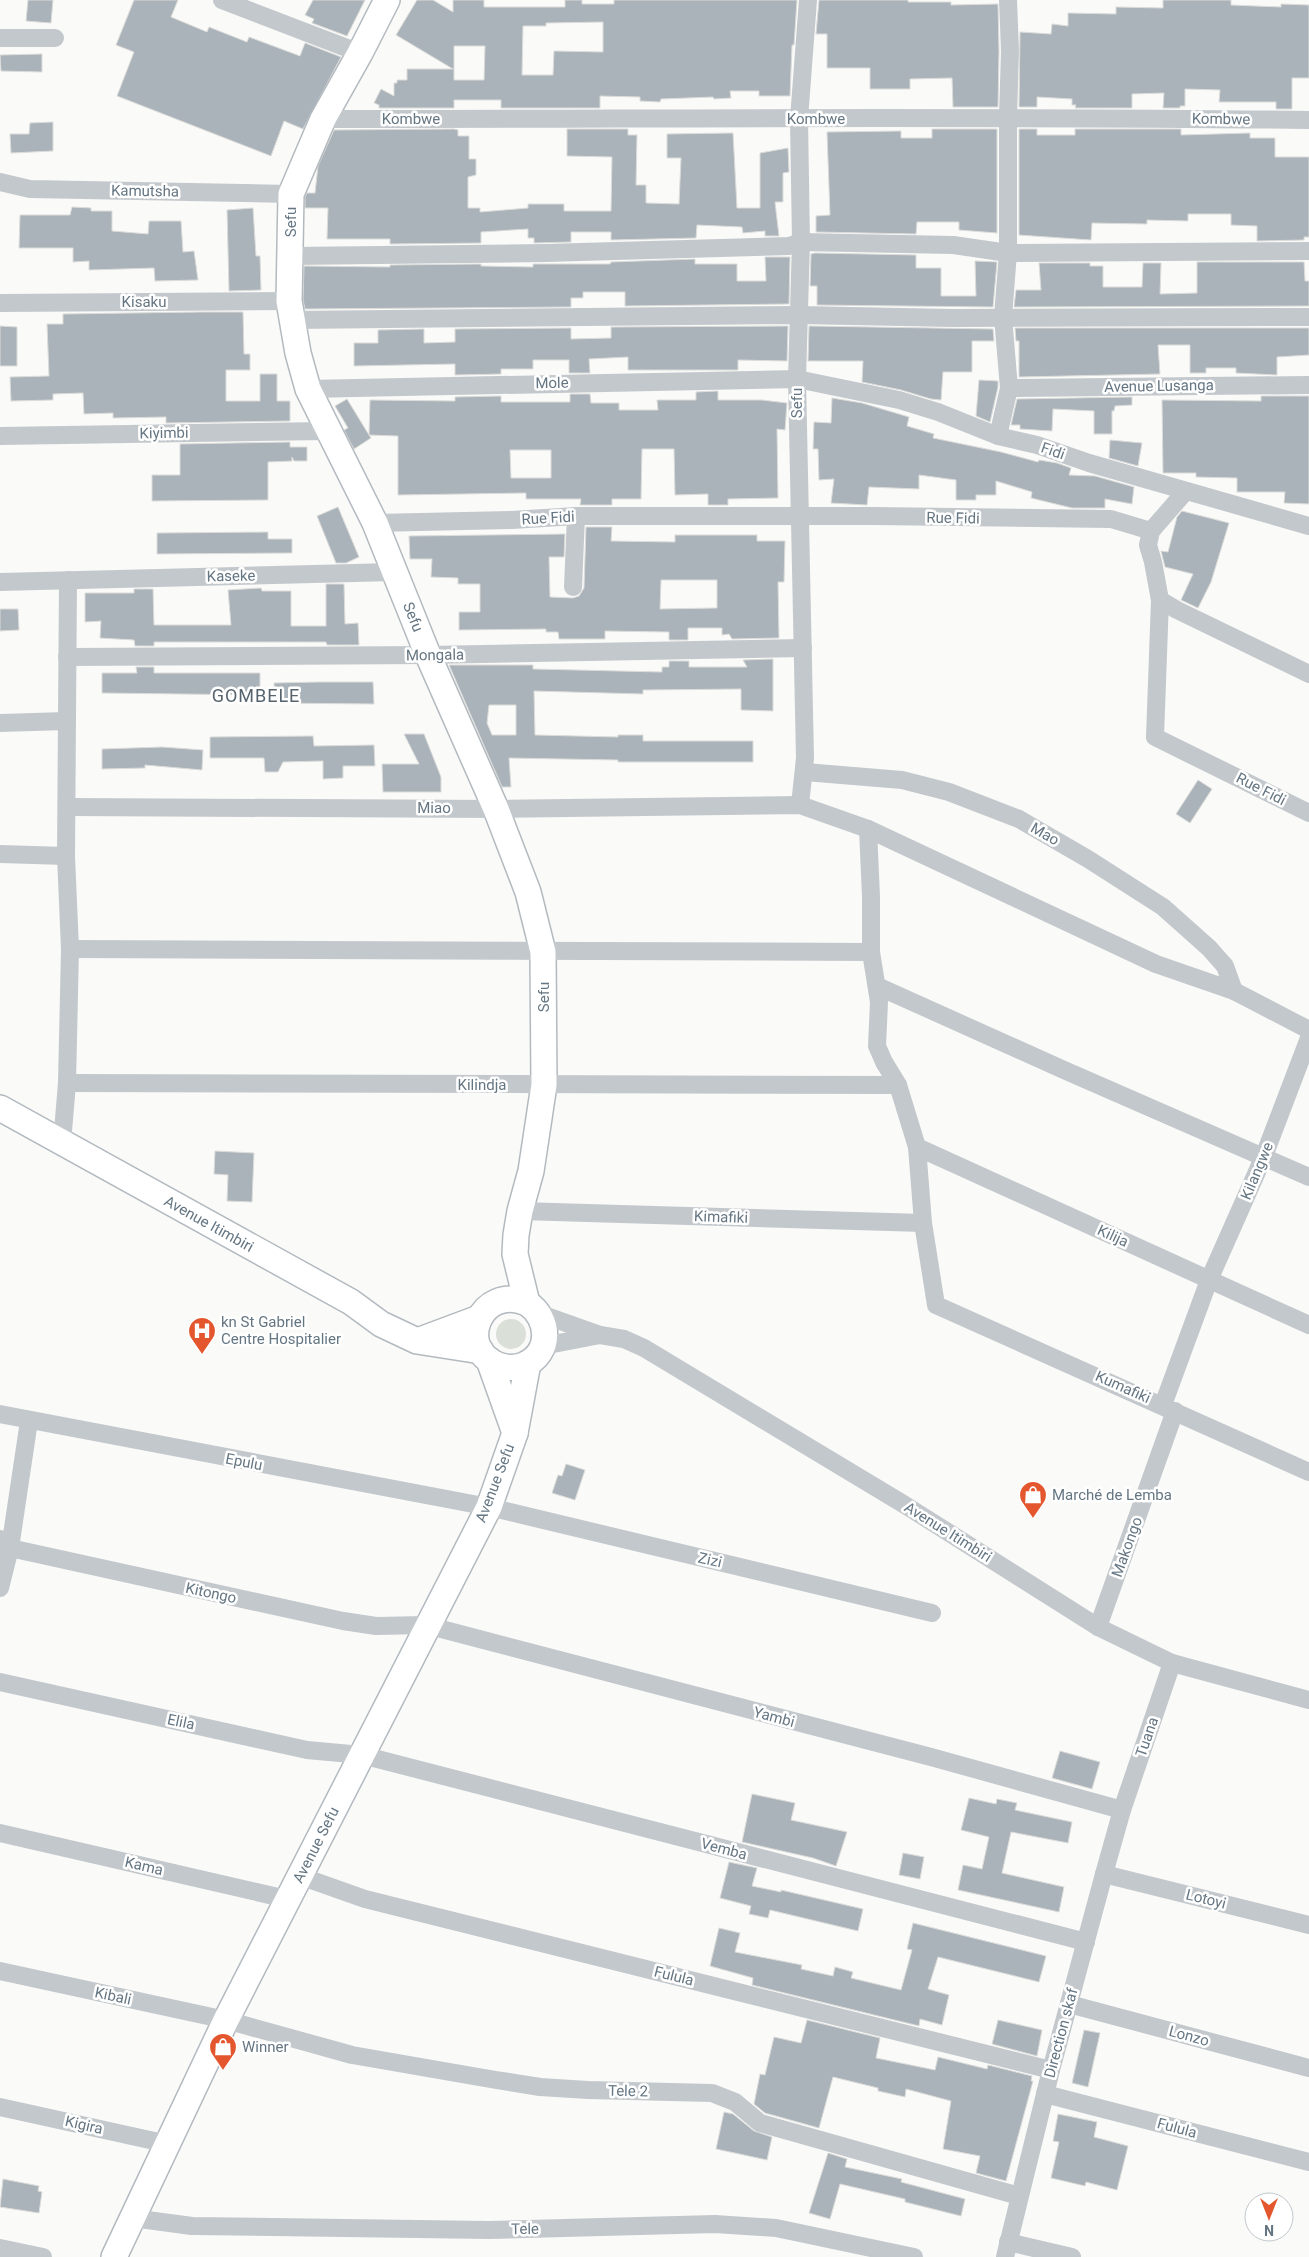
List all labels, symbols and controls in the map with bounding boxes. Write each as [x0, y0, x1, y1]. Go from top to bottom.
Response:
street label: Kombwe [1192, 109, 1250, 129]
street label: Kombwe [382, 110, 440, 128]
street label: Kombwe [787, 110, 845, 128]
street label: Kamutsha [111, 181, 179, 201]
street label: Sefu [282, 207, 300, 237]
street label: Kisaku [122, 293, 166, 311]
street label: Mole [535, 374, 569, 392]
street label: Avenue Lusanga [1104, 376, 1214, 396]
street label: Sefu [788, 388, 806, 418]
street label: Kiyimbi [139, 424, 189, 442]
street label: Fidi [1039, 439, 1067, 463]
street label: Rue Fidi [521, 508, 575, 528]
street label: Rue Fidi [926, 509, 980, 527]
street label: Kaseke [207, 567, 256, 585]
street label: Sefu [399, 600, 427, 634]
street label: Mongala [406, 645, 464, 665]
district label: GOMBELE [212, 685, 300, 706]
street label: Rue Fidi [1233, 769, 1289, 809]
street label: Miao [417, 799, 451, 817]
street label: Mao [1028, 819, 1062, 849]
street label: Sefu [535, 982, 553, 1012]
street label: Kilindja [458, 1076, 506, 1094]
street label: Kilangwe [1237, 1139, 1277, 1203]
street label: Avenue Itimbiri [161, 1192, 257, 1256]
street label: Kimafiki [694, 1207, 748, 1227]
street label: Kilija [1095, 1221, 1131, 1251]
place label: kn St Gabriel Centre Hospitalier [221, 1313, 341, 1348]
hospital icon: kn St Gabriel Centre Hospitalier [187, 1316, 217, 1355]
street label: Kumafiki [1093, 1367, 1153, 1407]
street label: Avenue Sefu [472, 1441, 518, 1525]
street label: Epulu [224, 1450, 264, 1474]
shop icon: Marché de Lemba [1018, 1480, 1048, 1519]
place label: Marché de Lemba [1052, 1486, 1172, 1504]
street label: Avenue Itimbiri [901, 1498, 995, 1566]
street label: Makongo [1108, 1514, 1146, 1580]
street label: Zizi [696, 1549, 724, 1571]
street label: Kitongo [184, 1579, 238, 1607]
street label: Yambi [751, 1703, 797, 1731]
street label: Elila [166, 1710, 196, 1734]
street label: Tuana [1132, 1715, 1162, 1759]
street label: Avenue Sefu [289, 1804, 343, 1886]
street label: Vemba [699, 1834, 749, 1864]
street label: Kama [123, 1853, 165, 1879]
street label: Lotoyi [1184, 1885, 1228, 1913]
street label: Fulula [652, 1962, 696, 1990]
street label: Kibali [93, 1983, 133, 2009]
street label: Direction skaf [1040, 1985, 1082, 2080]
street label: Lonzo [1167, 2022, 1211, 2050]
shop icon: Winner [208, 2032, 238, 2071]
place label: Winner [242, 2038, 289, 2056]
street label: Tele 2 [608, 2082, 648, 2100]
street label: Kigira [63, 2112, 105, 2138]
street label: Fulula [1155, 2114, 1199, 2142]
north arrow [1244, 2192, 1294, 2242]
street label: Tele [511, 2220, 539, 2238]
text: N [1264, 2222, 1274, 2238]

